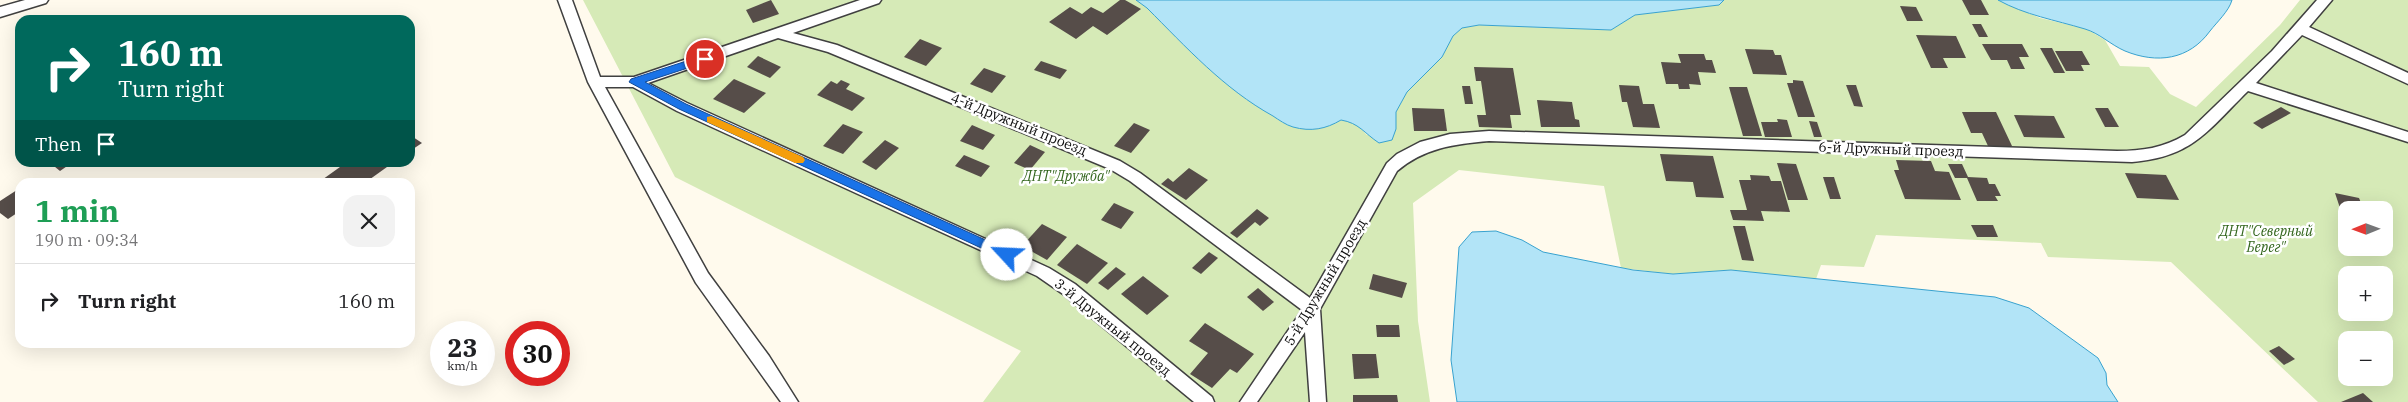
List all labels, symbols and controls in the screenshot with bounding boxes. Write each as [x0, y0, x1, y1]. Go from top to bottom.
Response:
text: 160 m [118, 30, 223, 76]
icon: right [35, 35, 100, 100]
pin [684, 38, 726, 80]
icon: arrive [691, 45, 719, 73]
text: Turn right [118, 74, 225, 103]
street label: 4-й Дружный проезд [948, 88, 1090, 160]
icon: arrive [92, 130, 120, 158]
text: Then [35, 132, 82, 156]
street label: 6-й Дружный проезд [1818, 137, 1964, 161]
park label: ДНТ"Дружба" [1021, 167, 1111, 185]
text: 1 min [35, 191, 119, 230]
button: close [343, 195, 395, 247]
north arrow [2338, 201, 2392, 256]
map controls [2338, 201, 2393, 386]
street label: 5-й Дружный проезд [1280, 215, 1370, 349]
park label: ДНТ"Северный Берег" [2217, 222, 2313, 256]
position arrow [980, 228, 1032, 280]
text: 190 m · 09:34 [35, 230, 138, 250]
button: + [2338, 266, 2393, 321]
street label: 3-й Дружный проезд [1051, 274, 1175, 380]
icon: right [35, 287, 63, 315]
text: Turn right [78, 289, 176, 313]
text: 160 m [338, 289, 395, 313]
speed limit sign: 30 [505, 321, 570, 386]
text: 23 [447, 331, 478, 364]
button: − [2338, 331, 2393, 386]
text: km/h [447, 358, 478, 373]

